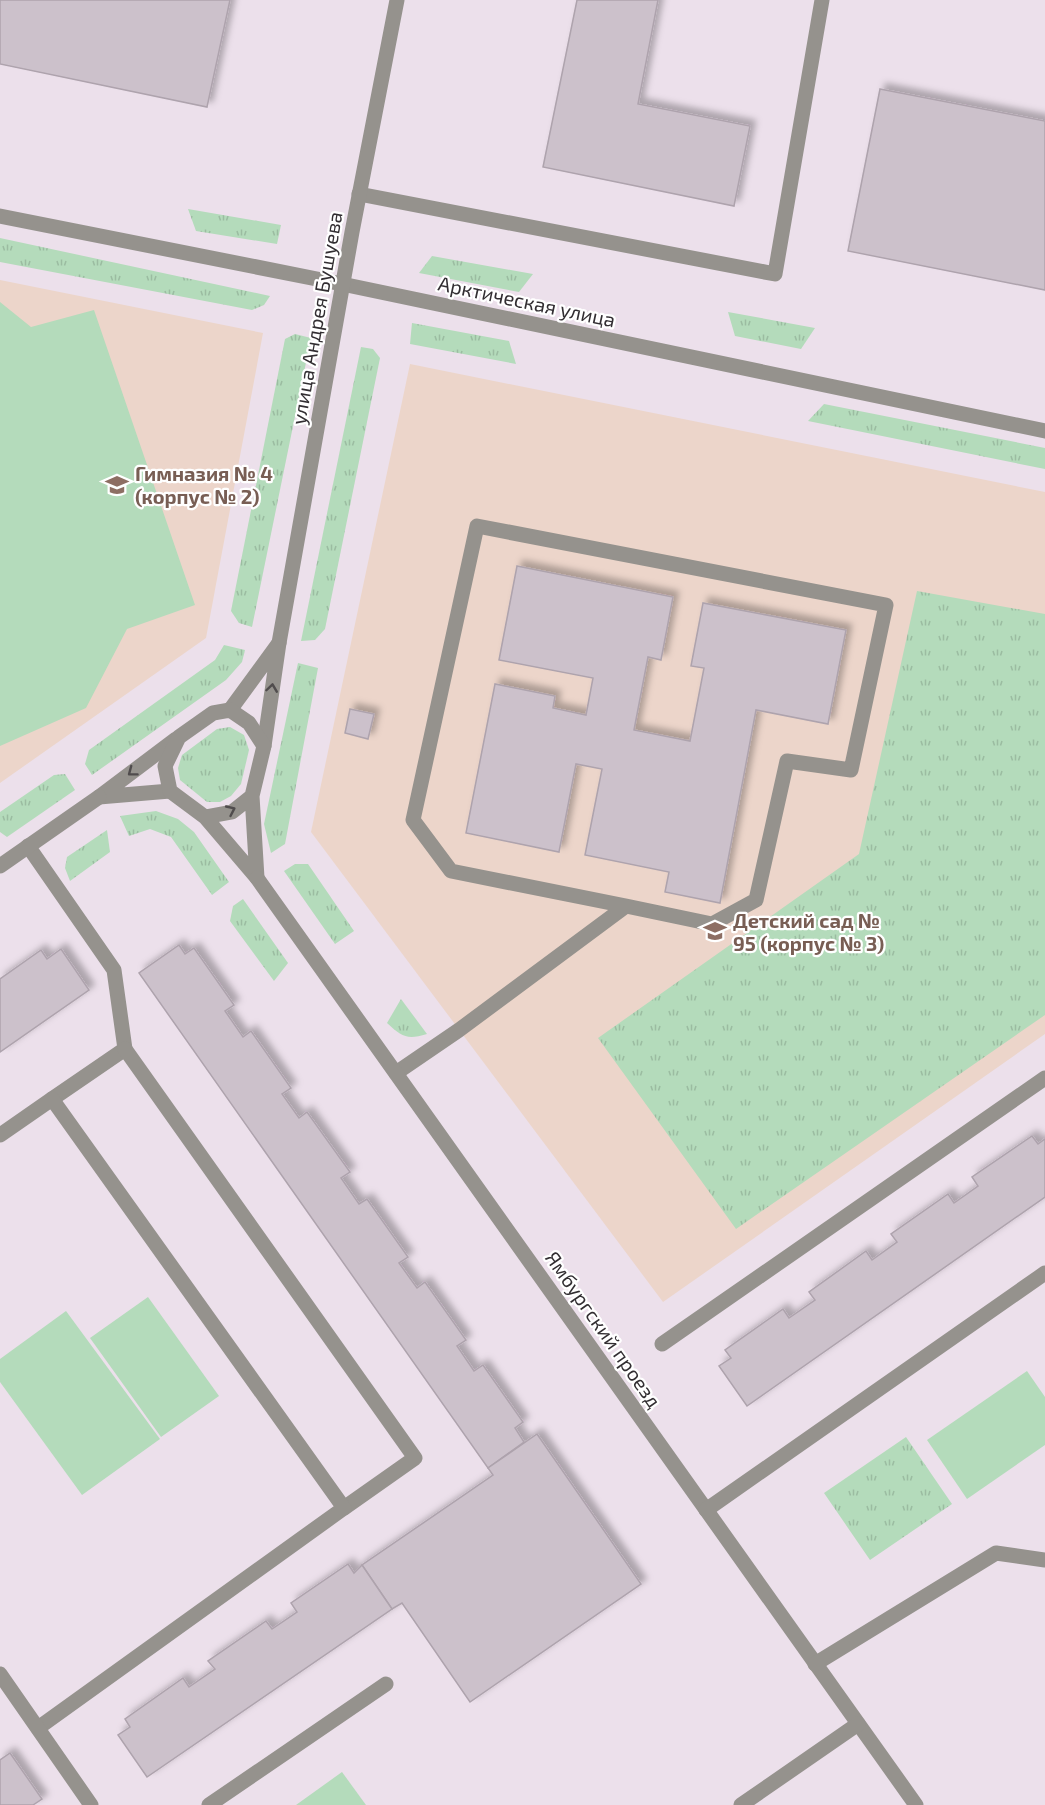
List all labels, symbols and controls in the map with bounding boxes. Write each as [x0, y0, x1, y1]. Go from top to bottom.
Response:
street label: улица Андрея Бушуева [285, 210, 348, 427]
street label: Арктическая улица [436, 270, 618, 332]
place label: Гимназия № 4 (корпус № 2) [135, 461, 273, 508]
school or university icon: Гимназия № 4 (корпус № 2) [104, 472, 130, 498]
one-way arrow [266, 684, 278, 693]
one-way arrow [127, 765, 138, 776]
one-way arrow [225, 805, 236, 817]
place label: Детский сад № 95 (корпус № 3) [733, 908, 884, 955]
school or university icon: Детский сад № 95 (корпус № 3) [702, 918, 728, 944]
street label: Ямбургский проезд [540, 1246, 667, 1412]

